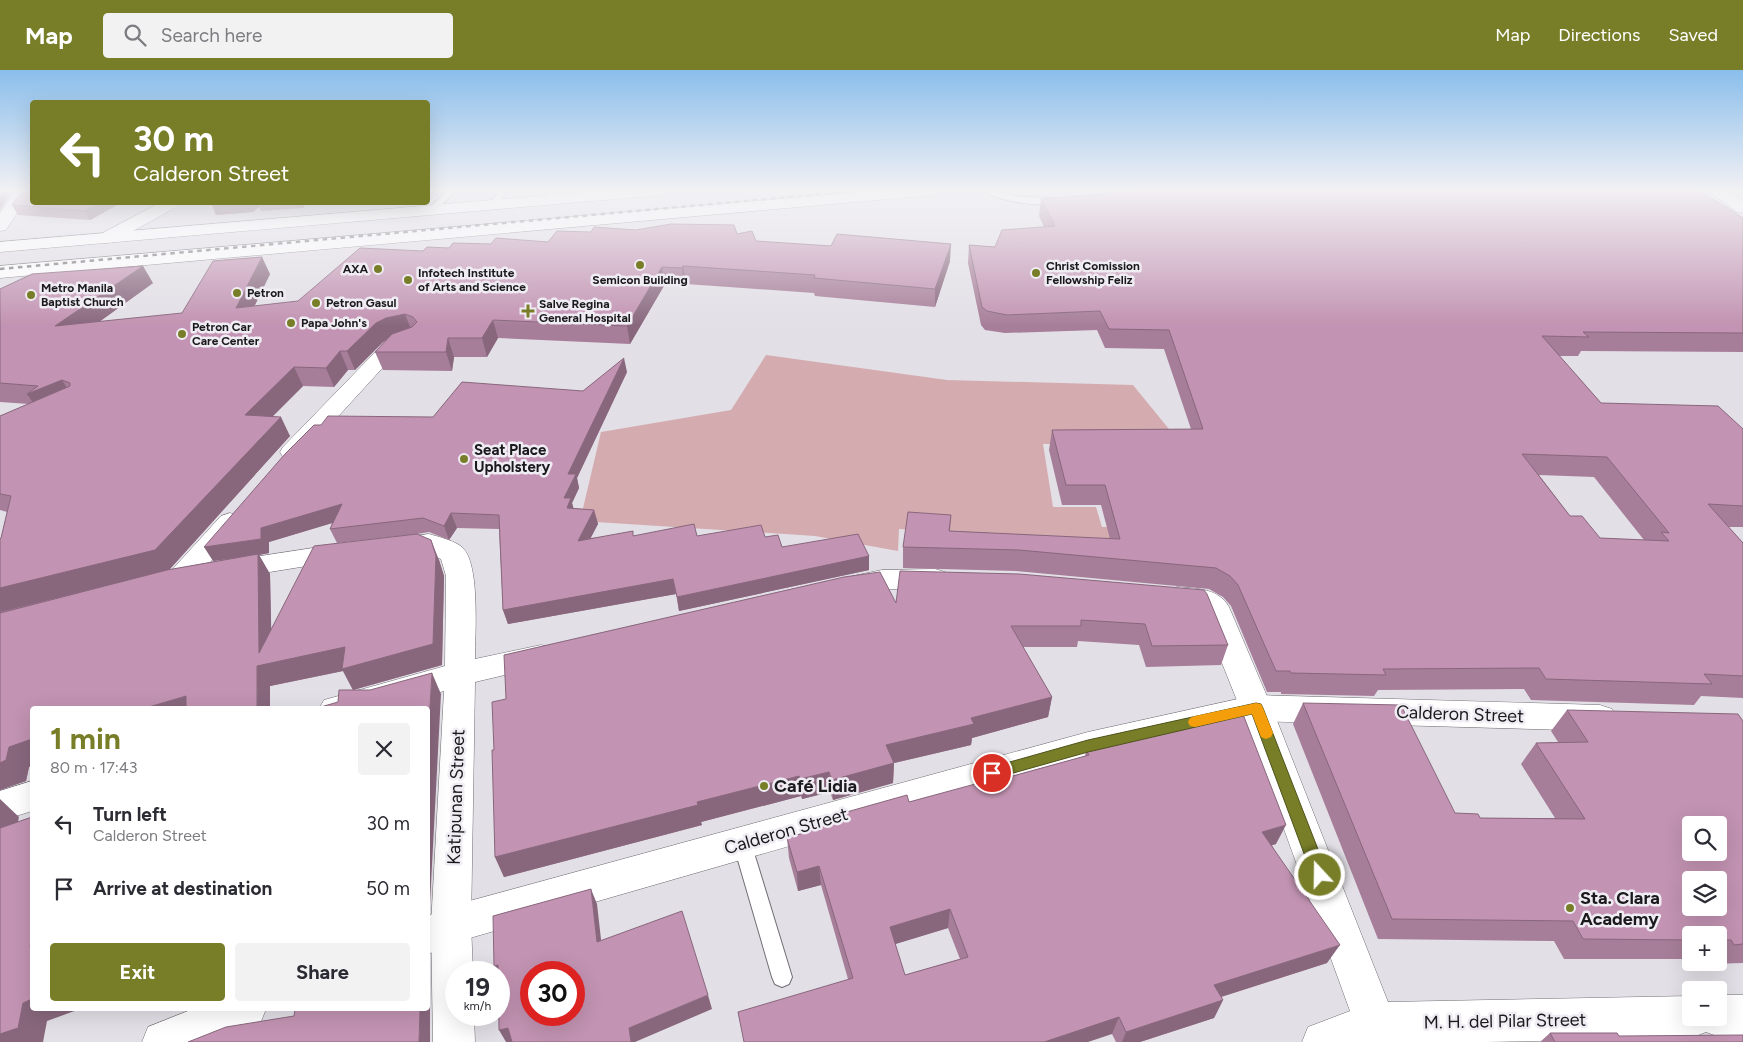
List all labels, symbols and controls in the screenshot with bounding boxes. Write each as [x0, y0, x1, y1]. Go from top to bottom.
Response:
search box [103, 13, 453, 58]
text: Map [25, 21, 73, 50]
icon: search [121, 21, 149, 49]
text: Search here [161, 24, 262, 47]
text: Map [1495, 24, 1530, 46]
text: Directions [1558, 24, 1640, 46]
text: Saved [1668, 24, 1718, 46]
text: 30 m [133, 118, 214, 160]
icon: left [50, 120, 115, 185]
text: Calderon Street [133, 160, 289, 187]
marker: Semicon Building [634, 259, 646, 271]
place label: Christ Comission Fellowship Feliz [1046, 259, 1140, 287]
place label: AXA [343, 262, 368, 276]
marker: AXA [372, 263, 384, 275]
place label: Infotech Institute of Arts and Science [418, 266, 526, 294]
marker: Christ Comission Fellowship Feliz [1030, 267, 1042, 279]
place label: Semicon Building [592, 273, 688, 287]
marker: Infotech Institute of Arts and Science [402, 274, 414, 286]
place label: Metro Manila Baptist Church [41, 281, 124, 309]
place label: Petron [247, 286, 284, 300]
marker: Petron [231, 287, 243, 299]
marker: Metro Manila Baptist Church [25, 289, 37, 301]
place label: Petron Gasul [326, 296, 397, 310]
marker: Petron Gasul [310, 297, 322, 309]
place label: Salve Regina General Hospital [539, 297, 631, 325]
marker: Salve Regina General Hospital [521, 304, 535, 318]
place label: Papa John's [301, 316, 367, 330]
marker: Papa John's [285, 317, 297, 329]
place label: Petron Car Care Center [192, 320, 260, 348]
marker: Petron Car Care Center [176, 328, 188, 340]
place label: Seat Place Upholstery [474, 441, 550, 476]
marker: Seat Place Upholstery [458, 453, 470, 465]
street label: Calderon Street [1396, 701, 1524, 727]
text: 1 min [50, 720, 121, 757]
button: close [358, 723, 410, 775]
street label: Katipunan Street [443, 729, 469, 865]
pin [971, 752, 1013, 794]
text: 80 m · 17:43 [50, 758, 138, 777]
icon: arrive [978, 759, 1006, 787]
place label: Café Lidia [774, 775, 857, 797]
marker: Café Lidia [758, 780, 770, 792]
text: Turn left [93, 803, 167, 826]
street label: Calderon Street [721, 803, 851, 859]
icon: left [50, 810, 78, 838]
text: 30 m [367, 812, 410, 835]
map controls [1682, 816, 1727, 1026]
button: search [1682, 816, 1727, 861]
text: Calderon Street [93, 826, 207, 845]
position arrow [1293, 848, 1345, 900]
button: layers [1682, 871, 1727, 916]
icon: arrive [50, 875, 78, 903]
text: Arrive at destination [93, 877, 272, 900]
text: 50 m [366, 877, 410, 900]
place label: Sta. Clara Academy [1580, 887, 1660, 930]
marker: Sta. Clara Academy [1564, 902, 1576, 914]
button: + [1682, 926, 1727, 971]
button: Exit [50, 943, 225, 1001]
button: Share [235, 943, 410, 1001]
speed limit sign: 30 [520, 961, 585, 1026]
text: 19 [465, 972, 490, 1002]
button: − [1682, 981, 1727, 1026]
text: km/h [464, 999, 491, 1013]
street label: M. H. del Pilar Street [1424, 1009, 1587, 1033]

